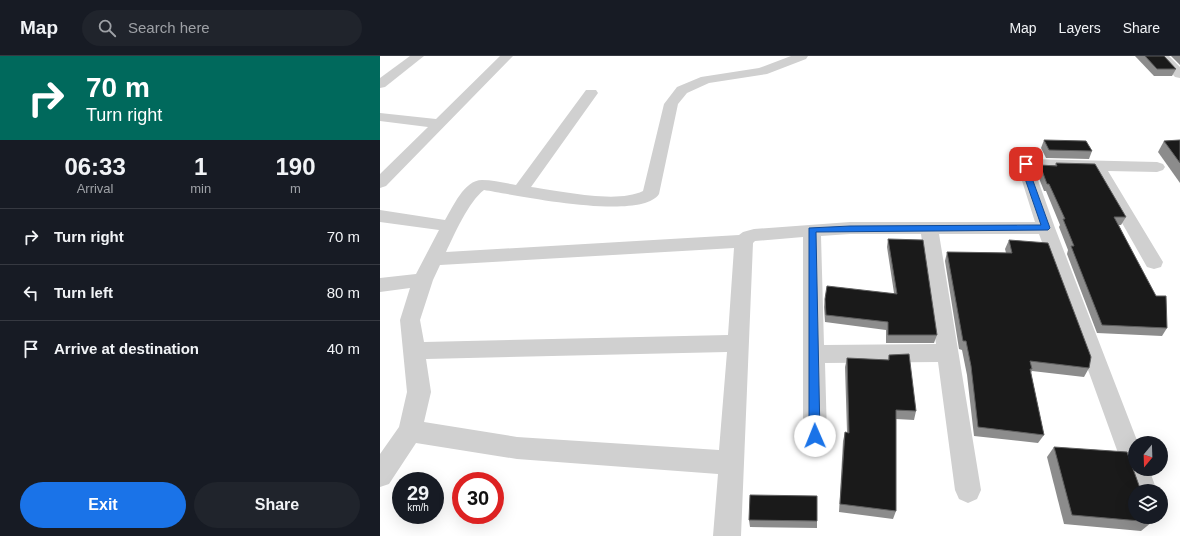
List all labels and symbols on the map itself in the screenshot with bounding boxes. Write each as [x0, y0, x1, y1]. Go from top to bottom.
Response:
pin [1009, 147, 1043, 181]
position arrow [794, 415, 836, 457]
north arrow [1128, 436, 1168, 476]
speed limit sign: 30 [452, 472, 504, 524]

